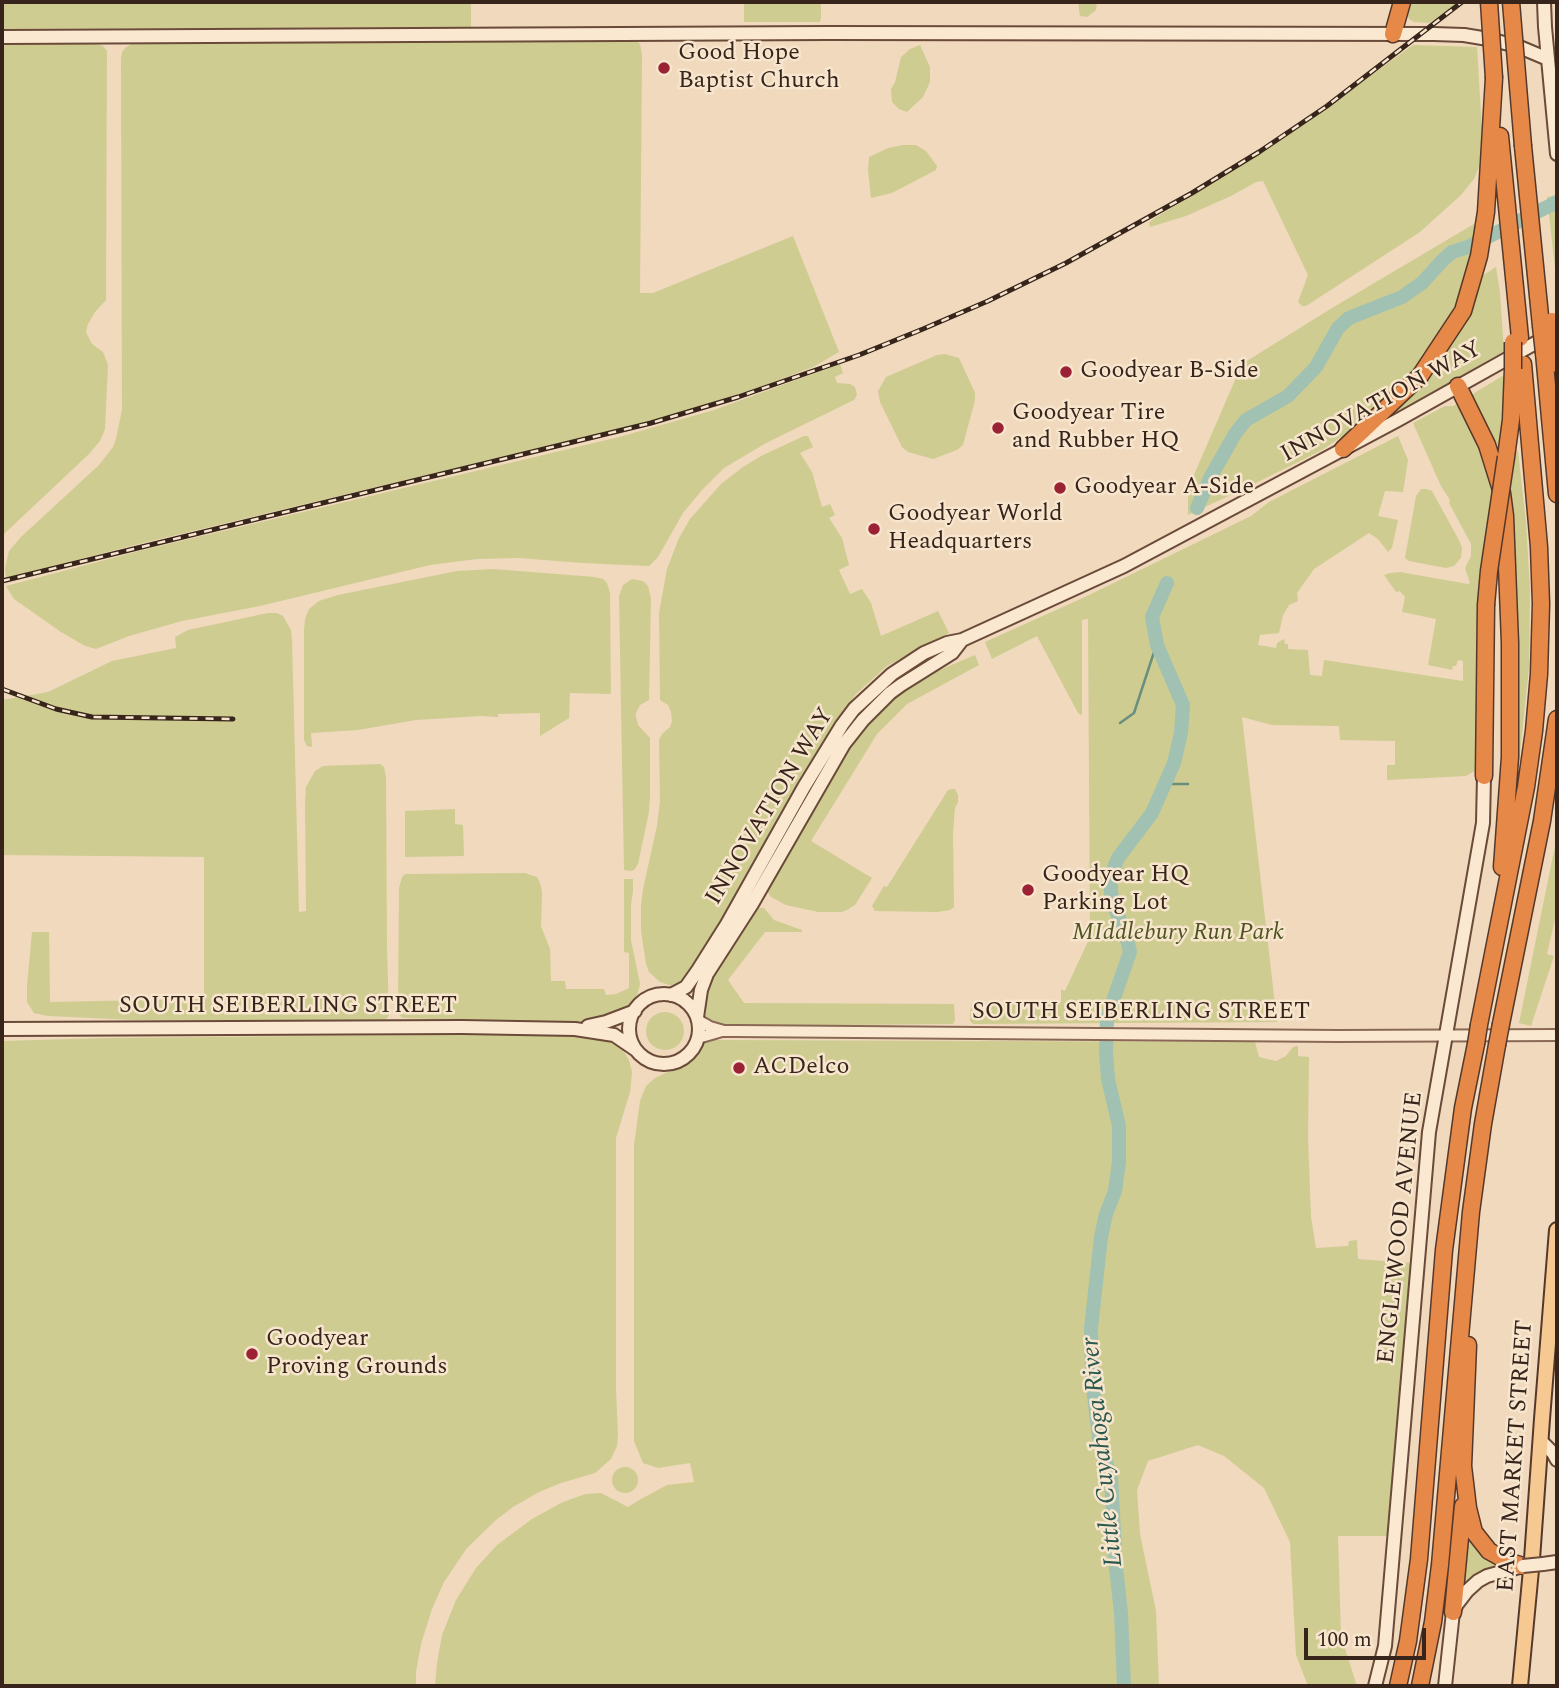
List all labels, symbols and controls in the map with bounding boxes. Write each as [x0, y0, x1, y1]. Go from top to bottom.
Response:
place label: Good Hope Baptist Church [678, 40, 840, 96]
marker: Good Hope Baptist Church [656, 60, 672, 76]
street label: INNOVATION WAY [1277, 336, 1487, 470]
place label: Goodyear B-Side [1080, 358, 1259, 386]
marker: Goodyear B-Side [1058, 364, 1074, 380]
place label: Goodyear Tire and Rubber HQ [1012, 400, 1179, 456]
marker: Goodyear Tire and Rubber HQ [990, 420, 1006, 436]
place label: Goodyear A-Side [1074, 474, 1254, 502]
marker: Goodyear A-Side [1052, 480, 1068, 496]
place label: Goodyear World Headquarters [888, 501, 1063, 557]
marker: Goodyear World Headquarters [866, 521, 882, 537]
street label: INNOVATION WAY [701, 703, 841, 911]
place label: Goodyear HQ Parking Lot [1042, 862, 1189, 918]
marker: Goodyear HQ Parking Lot [1020, 882, 1036, 898]
park label: MIddlebury Run Park [1072, 920, 1284, 948]
street label: SOUTH SEIBERLING STREET [119, 993, 457, 1021]
street label: SOUTH SEIBERLING STREET [972, 999, 1310, 1027]
place label: ACDelco [753, 1054, 849, 1082]
marker: ACDelco [731, 1060, 747, 1076]
street label: ENGLEWOOD AVENUE [1373, 1090, 1431, 1366]
street label: EAST MARKET STREET [1493, 1319, 1541, 1593]
place label: Goodyear Proving Grounds [266, 1326, 448, 1382]
water label: Little Cuyahoga River [1076, 1336, 1132, 1568]
marker: Goodyear Proving Grounds [244, 1346, 260, 1362]
scale bar [1307, 1614, 1430, 1658]
text: 100 m [1317, 1624, 1372, 1656]

